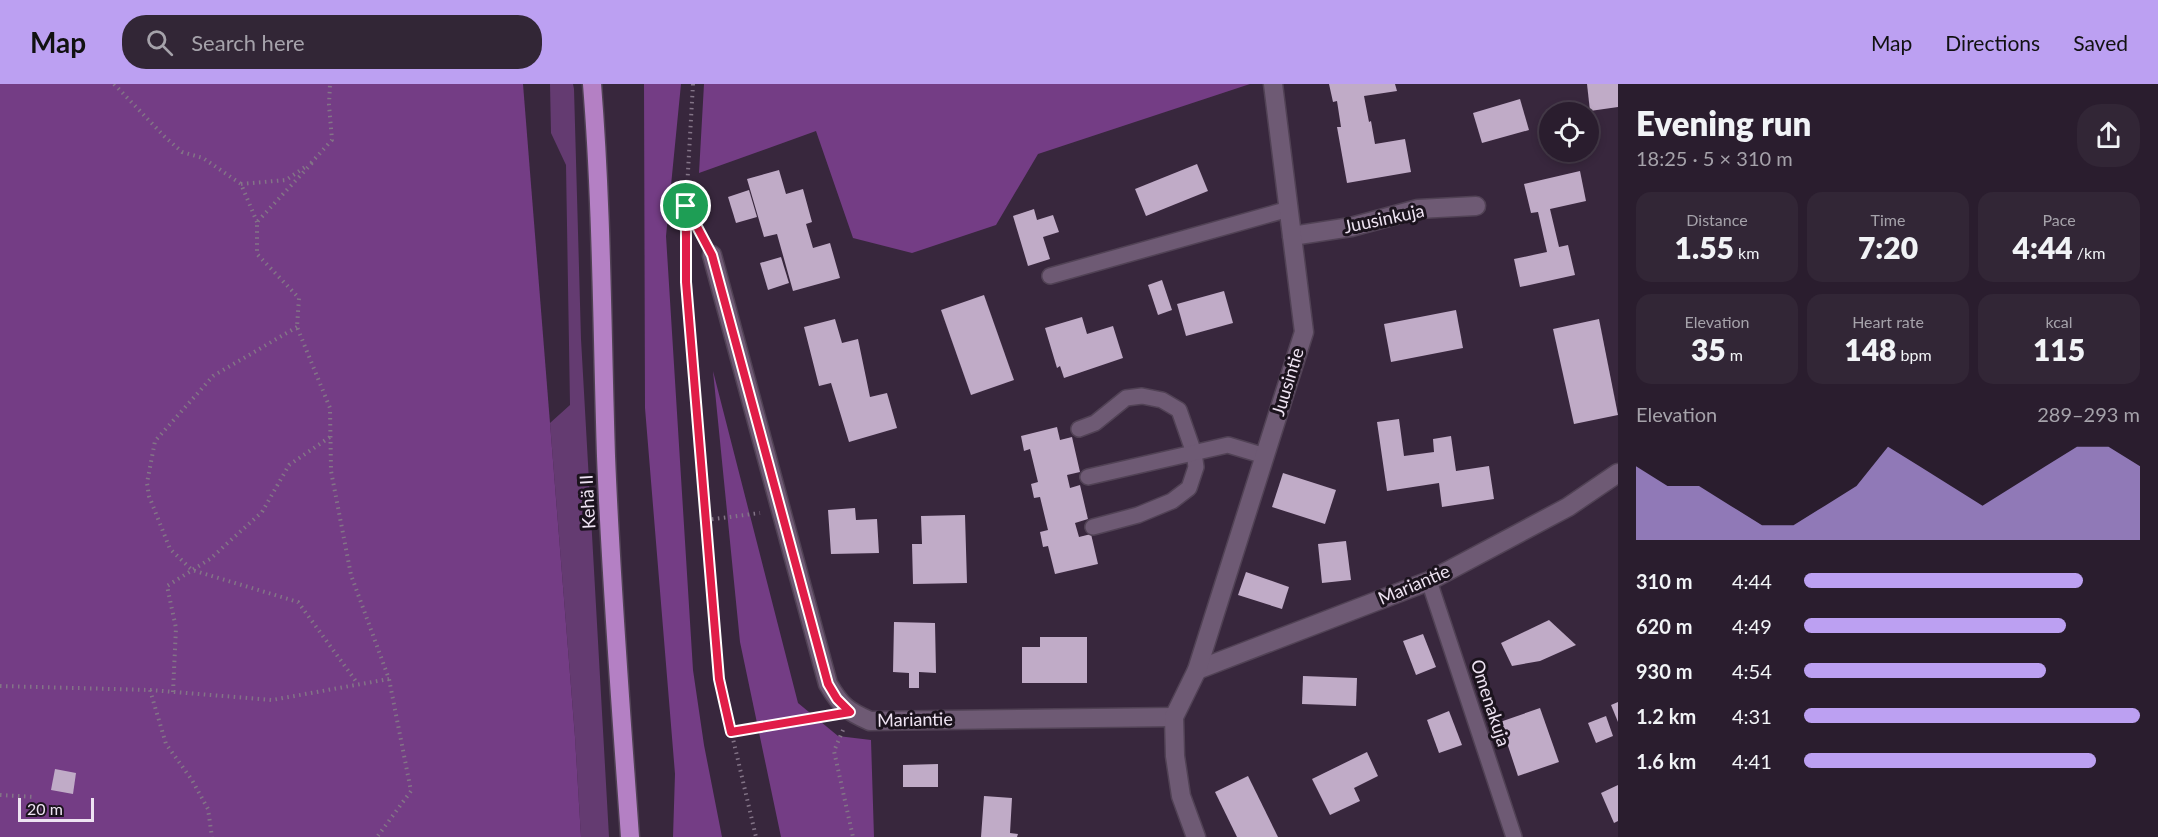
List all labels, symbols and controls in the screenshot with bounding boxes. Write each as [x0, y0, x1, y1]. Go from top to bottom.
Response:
search box [122, 15, 542, 69]
text: Map [30, 25, 86, 59]
icon: search [143, 26, 176, 59]
text: Search here [191, 29, 305, 56]
text: Map [1871, 30, 1912, 55]
text: Directions [1945, 30, 2040, 55]
text: Saved [2073, 30, 2128, 55]
map controls [1539, 102, 1599, 162]
button: locate [1539, 102, 1599, 162]
text: Evening run [1636, 103, 1811, 143]
button: share [2077, 104, 2140, 167]
text: 18:25 · 5 × 310 m [1636, 146, 1793, 170]
pin [660, 180, 711, 231]
icon: arrive [669, 189, 702, 222]
street label: Juusinkuja [1341, 199, 1426, 237]
text: Distance [1686, 210, 1748, 229]
text: Time [1871, 210, 1905, 229]
text: Pace [2042, 210, 2076, 229]
text: 1.55 [1675, 229, 1734, 265]
text: 7:20 [1858, 229, 1918, 265]
text: 4:44 [2013, 229, 2073, 265]
text: km [1734, 243, 1759, 262]
text: /km [2073, 243, 2105, 262]
text: Elevation [1685, 312, 1750, 331]
text: Heart rate [1852, 312, 1924, 331]
text: kcal [2045, 312, 2073, 331]
text: 35 [1691, 331, 1726, 367]
text: 148 [1844, 331, 1897, 367]
text: 115 [2033, 331, 2085, 367]
street label: Juusintie [1266, 345, 1308, 418]
text: m [1726, 345, 1743, 364]
text: bpm [1897, 345, 1932, 364]
text: Elevation [1636, 402, 1717, 426]
text: 289–293 m [2037, 402, 2140, 426]
street label: Kehä II [575, 474, 599, 530]
street label: Mariantie [1374, 559, 1453, 609]
text: 310 m [1636, 569, 1692, 593]
text: 4:44 [1732, 569, 1772, 593]
text: 620 m [1636, 614, 1692, 638]
text: 4:49 [1732, 614, 1772, 638]
street label: Omenakuja [1467, 657, 1515, 749]
text: 930 m [1636, 659, 1692, 683]
text: 4:54 [1732, 659, 1772, 683]
text: 1.2 km [1636, 704, 1696, 728]
text: 4:31 [1732, 704, 1772, 728]
street label: Mariantie [877, 707, 953, 731]
text: 1.6 km [1636, 749, 1696, 773]
text: 4:41 [1732, 749, 1772, 773]
scale bar [18, 795, 94, 822]
text: 20 m [27, 799, 63, 818]

